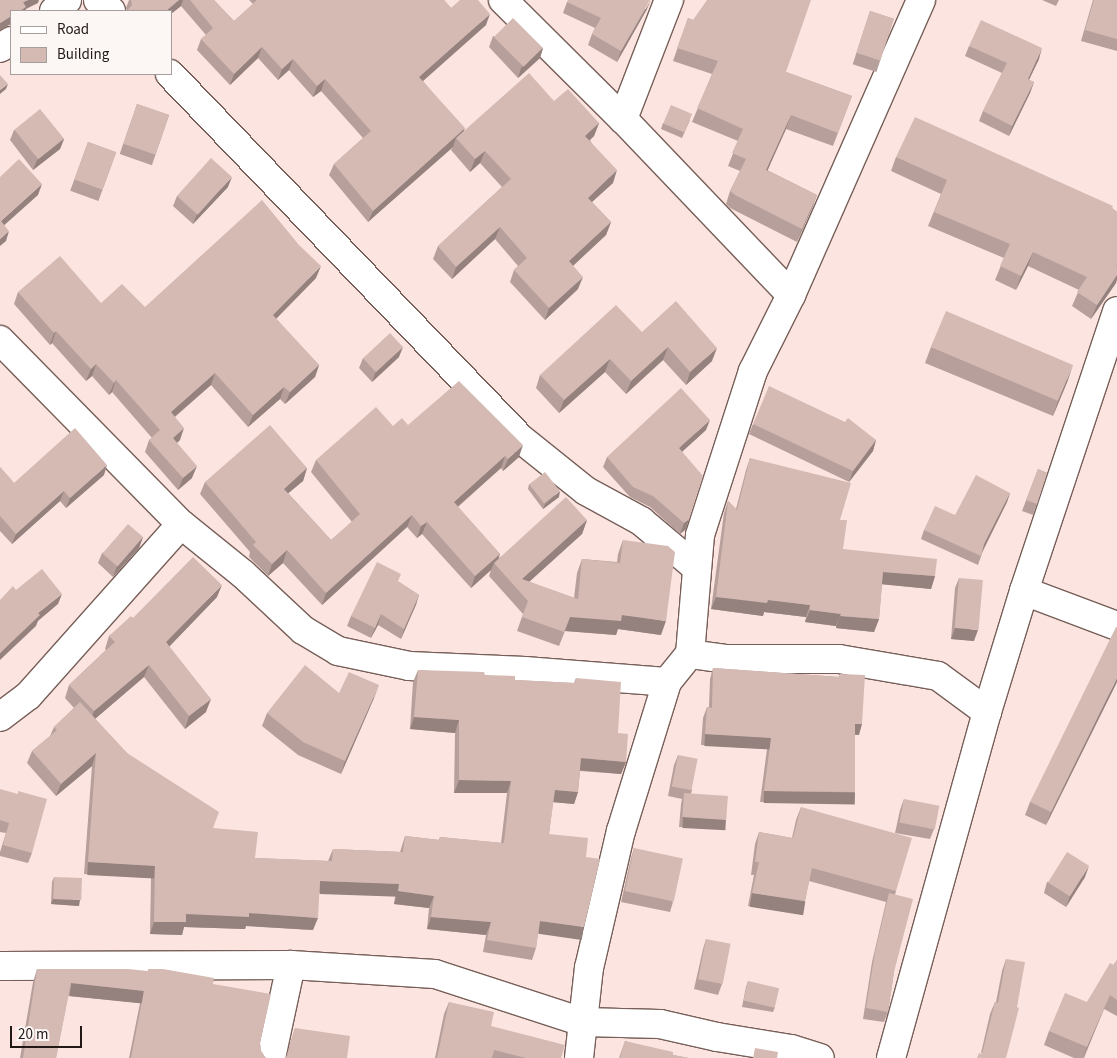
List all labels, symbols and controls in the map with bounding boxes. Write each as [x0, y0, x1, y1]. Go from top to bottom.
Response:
legend [10, 10, 172, 75]
text: Road [57, 19, 89, 40]
text: Building [57, 44, 109, 65]
scale bar [12, 1016, 85, 1048]
text: 20 m [18, 1024, 48, 1045]

